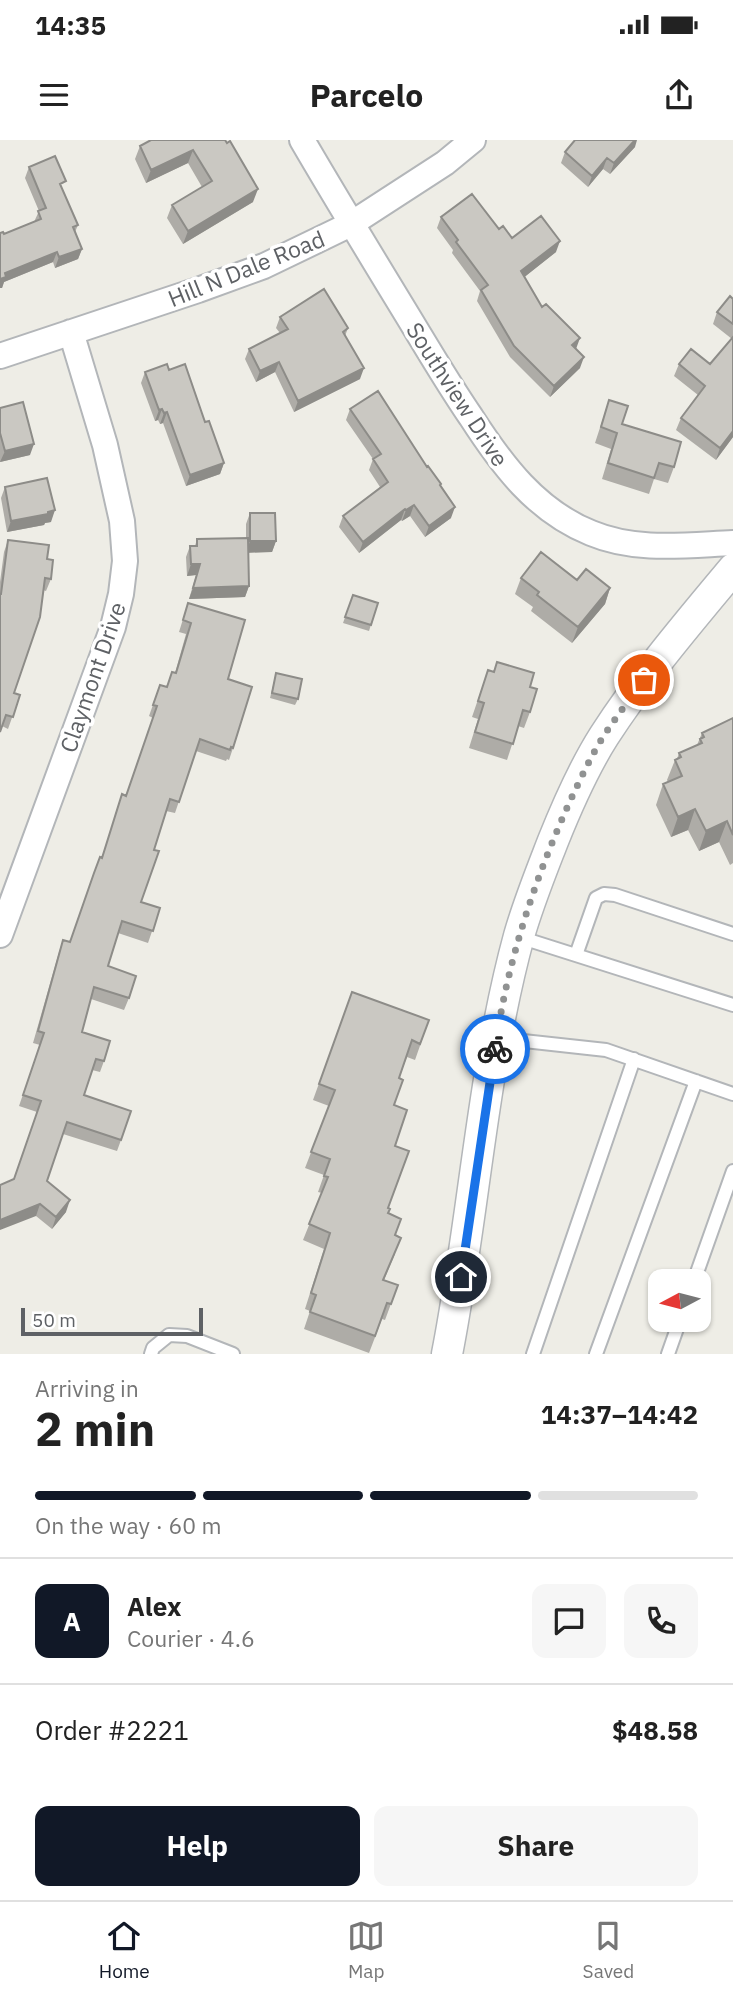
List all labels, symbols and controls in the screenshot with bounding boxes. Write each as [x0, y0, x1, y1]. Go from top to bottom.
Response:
text: 14:35 [35, 8, 106, 42]
text: Parcelo [310, 74, 423, 116]
icon: menu [35, 76, 73, 114]
icon: share [660, 76, 698, 114]
street label: Hill N Dale Road [163, 223, 329, 313]
street label: Southview Drive [400, 316, 516, 472]
street label: Claymont Drive [52, 598, 132, 756]
pin [614, 650, 674, 710]
icon: bag [625, 661, 663, 699]
courier [460, 1014, 530, 1084]
icon: bike [476, 1030, 514, 1068]
pin [431, 1247, 491, 1307]
icon: home [442, 1258, 480, 1296]
north arrow [648, 1269, 710, 1332]
map controls [648, 1269, 711, 1332]
scale bar [21, 1305, 203, 1337]
text: 50 m [32, 1308, 76, 1332]
text: Arriving in [35, 1373, 139, 1403]
text: 14:37–14:42 [541, 1397, 698, 1431]
text: 2 min [35, 1399, 155, 1459]
text: On the way · 60 m [35, 1510, 222, 1540]
button: chat [532, 1584, 606, 1658]
button: phone [624, 1584, 698, 1658]
text: Alex [127, 1589, 181, 1623]
text: A [63, 1604, 81, 1638]
text: Courier · 4.6 [127, 1623, 255, 1653]
text: Order #2221 [35, 1713, 189, 1747]
text: $48.58 [612, 1713, 698, 1747]
button: Help [35, 1806, 360, 1886]
button: Share [374, 1806, 698, 1886]
tab: Home [99, 1917, 150, 1983]
tab: Map [347, 1917, 385, 1983]
tab: Saved [583, 1917, 634, 1983]

